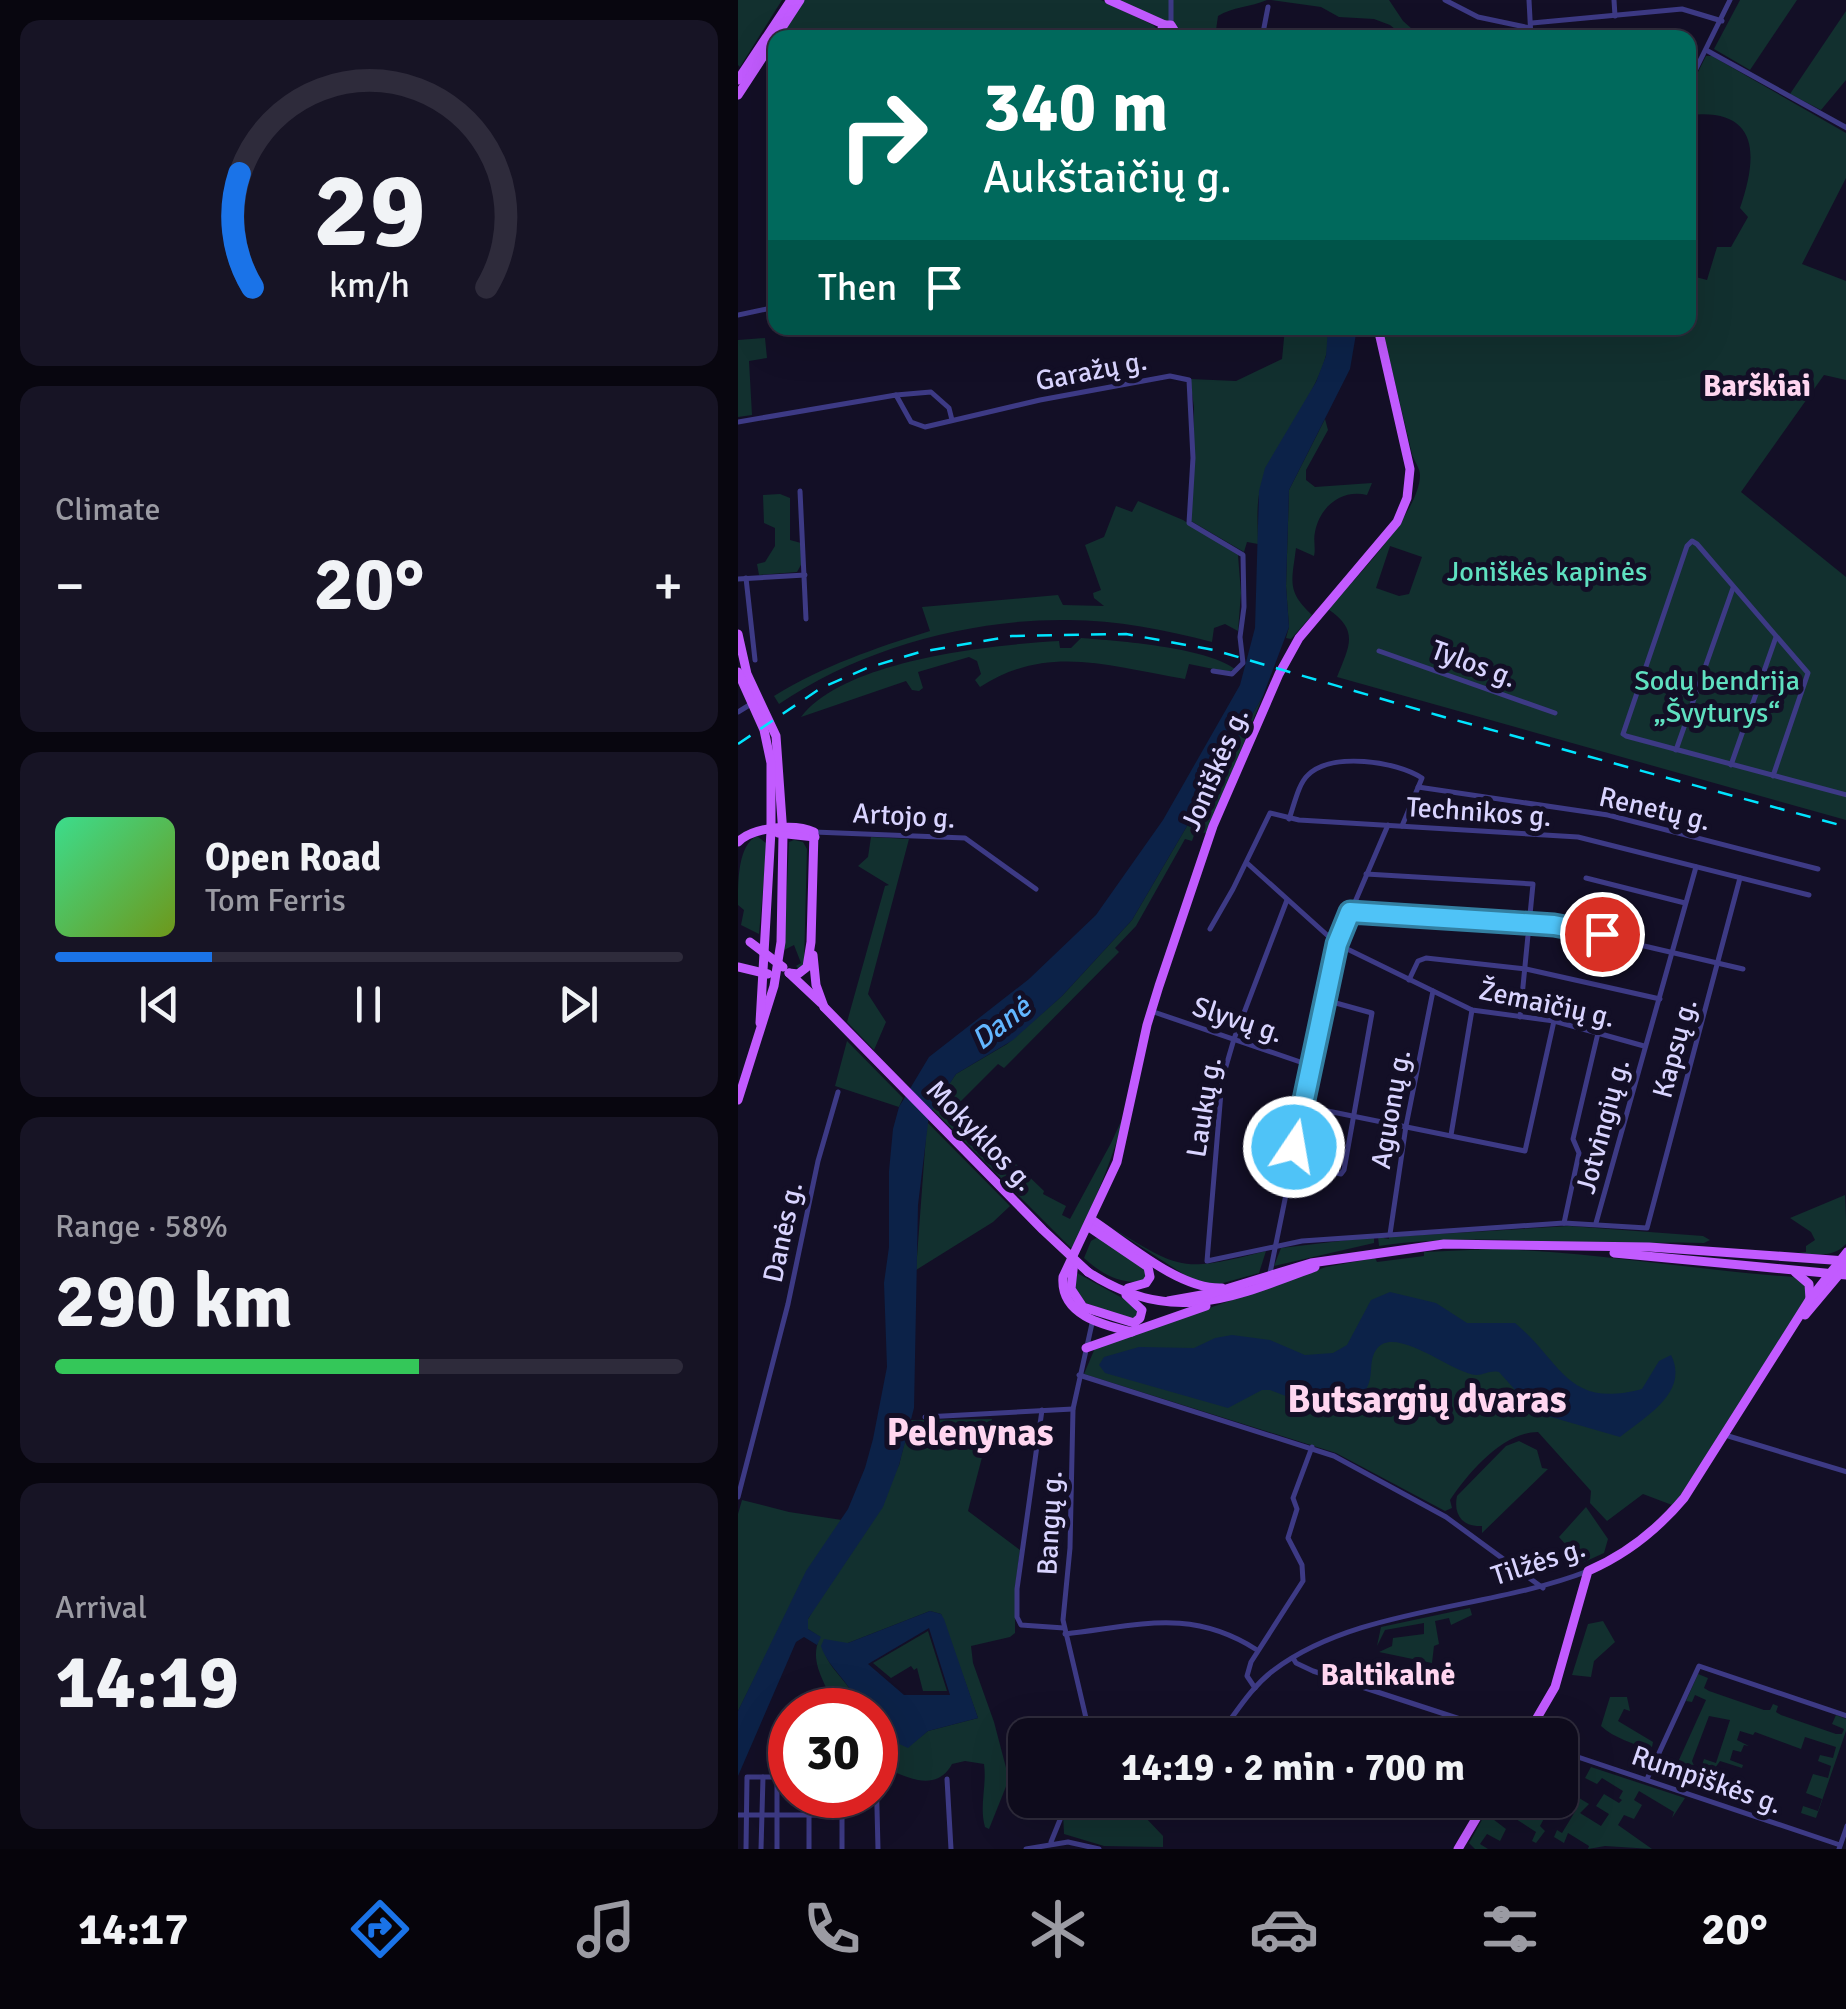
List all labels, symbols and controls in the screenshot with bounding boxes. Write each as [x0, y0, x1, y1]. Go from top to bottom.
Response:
text: 340 m [983, 64, 1168, 150]
icon: right [818, 70, 948, 200]
text: 29 [313, 147, 425, 275]
text: Aukštaičių g. [983, 150, 1232, 205]
icon: arrive [917, 260, 972, 315]
text: km/h [329, 263, 409, 307]
text: Then [818, 264, 897, 311]
street label: Garažų g. [1033, 344, 1150, 398]
district label: Barškiai [1703, 368, 1811, 405]
text: Climate [55, 490, 161, 529]
text: 20° [314, 538, 425, 631]
text: − [55, 552, 85, 620]
text: + [653, 552, 683, 620]
park label: Joniškės kapinės [1447, 555, 1647, 589]
street label: Tylos g. [1427, 633, 1521, 695]
park label: Sodų bendrija „Švyturys“ [1634, 664, 1800, 730]
street label: Joniškės g. [1174, 703, 1256, 836]
street label: Renetų g. [1596, 780, 1714, 838]
street label: Technikos g. [1405, 790, 1553, 834]
street label: Artojo g. [852, 796, 956, 836]
text: Open Road [205, 834, 381, 881]
text: Tom Ferris [205, 881, 346, 920]
pin [1560, 892, 1645, 977]
icon: arrive [1575, 907, 1630, 962]
street label: Žemaičių g. [1476, 973, 1618, 1035]
icon: previous [132, 977, 187, 1032]
icon: pause [341, 977, 396, 1032]
icon: next [551, 977, 606, 1032]
water label: Danė [964, 987, 1040, 1058]
street label: Slyvų g. [1188, 989, 1287, 1050]
street label: Kapsų g. [1645, 995, 1705, 1102]
street label: Aguonų g. [1364, 1047, 1418, 1171]
street label: Laukų g. [1179, 1055, 1229, 1160]
street label: Jotvingių g. [1569, 1055, 1637, 1197]
street label: Mokyklos g. [919, 1073, 1041, 1198]
position arrow [1242, 1095, 1346, 1199]
street label: Danės g. [756, 1179, 810, 1286]
text: Range · 58% [55, 1207, 228, 1246]
text: 290 km [55, 1255, 293, 1348]
district label: Butsargių dvaras [1287, 1376, 1567, 1423]
district label: Pelenynas [886, 1409, 1054, 1456]
street label: Bangų g. [1030, 1470, 1070, 1576]
street label: Tilžės g. [1487, 1531, 1590, 1593]
text: Arrival [55, 1588, 147, 1627]
text: 14:19 [55, 1636, 239, 1729]
district label: Baltikalnė [1321, 1657, 1455, 1694]
speed limit sign: 30 [768, 1688, 898, 1818]
street label: Rumpiškės g. [1627, 1738, 1786, 1822]
text: 14:19 · 2 min · 700 m [1121, 1744, 1465, 1791]
icon: directions [345, 1894, 415, 1964]
icon: music [571, 1894, 641, 1964]
icon: phone [797, 1894, 867, 1964]
icon: climate [1023, 1894, 1093, 1964]
icon: car [1249, 1894, 1319, 1964]
icon: filters [1475, 1894, 1545, 1964]
text: 14:17 [78, 1902, 189, 1957]
text: 20° [1701, 1902, 1768, 1957]

